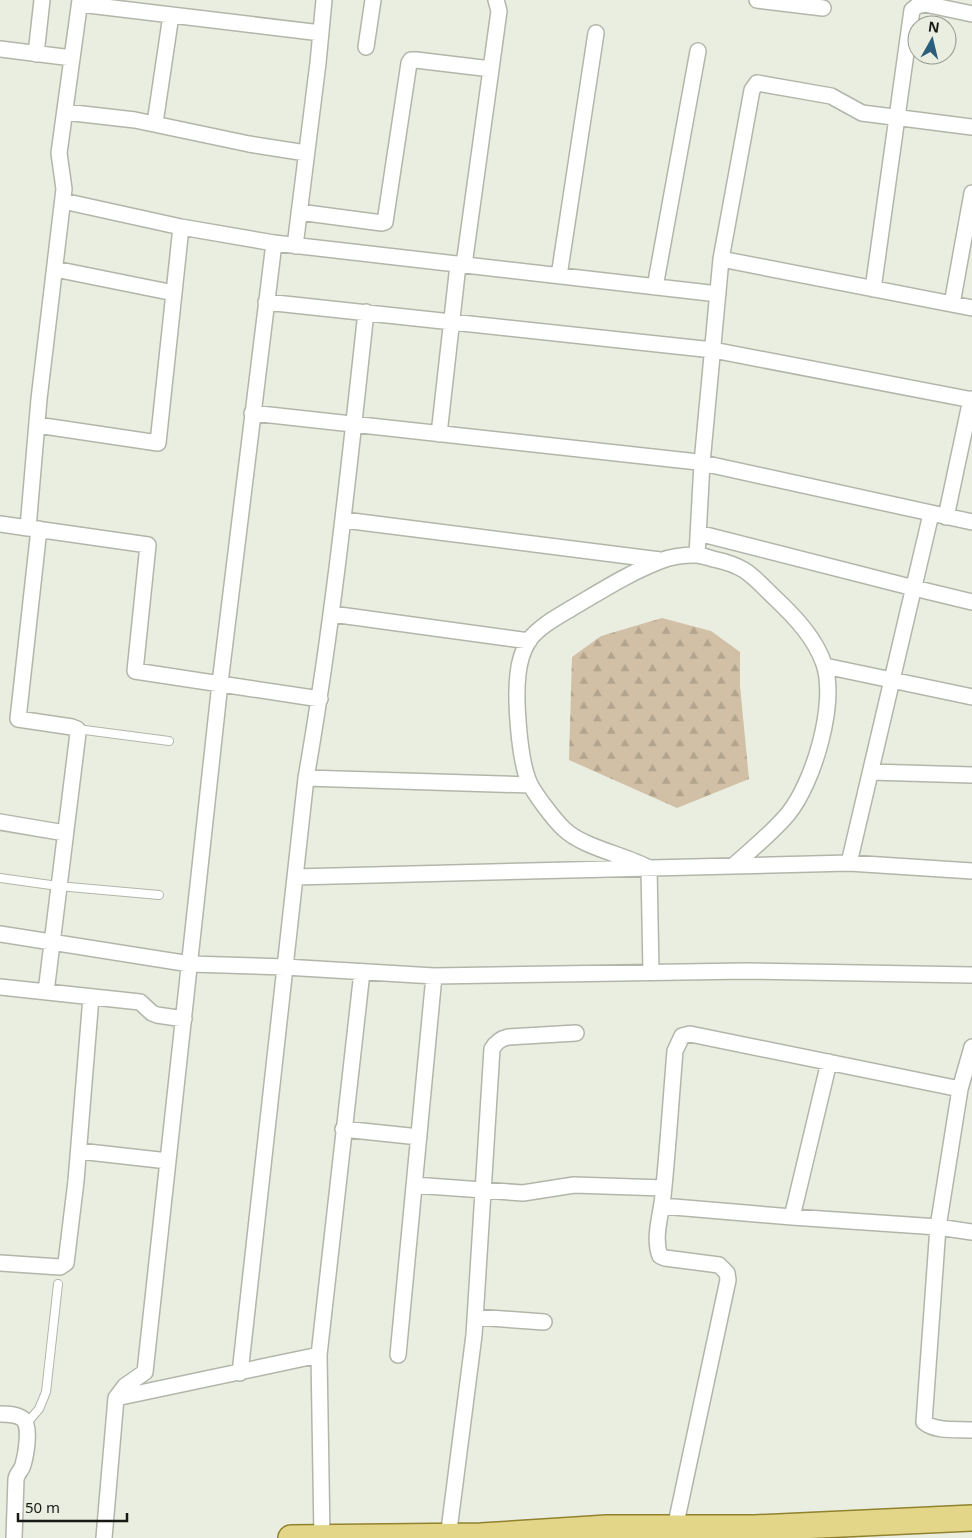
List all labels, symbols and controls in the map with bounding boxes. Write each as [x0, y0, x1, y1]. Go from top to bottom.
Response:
north arrow [907, 15, 957, 65]
text: N [927, 16, 941, 37]
scale bar [18, 1490, 126, 1522]
text: 50 m [25, 1497, 60, 1517]

